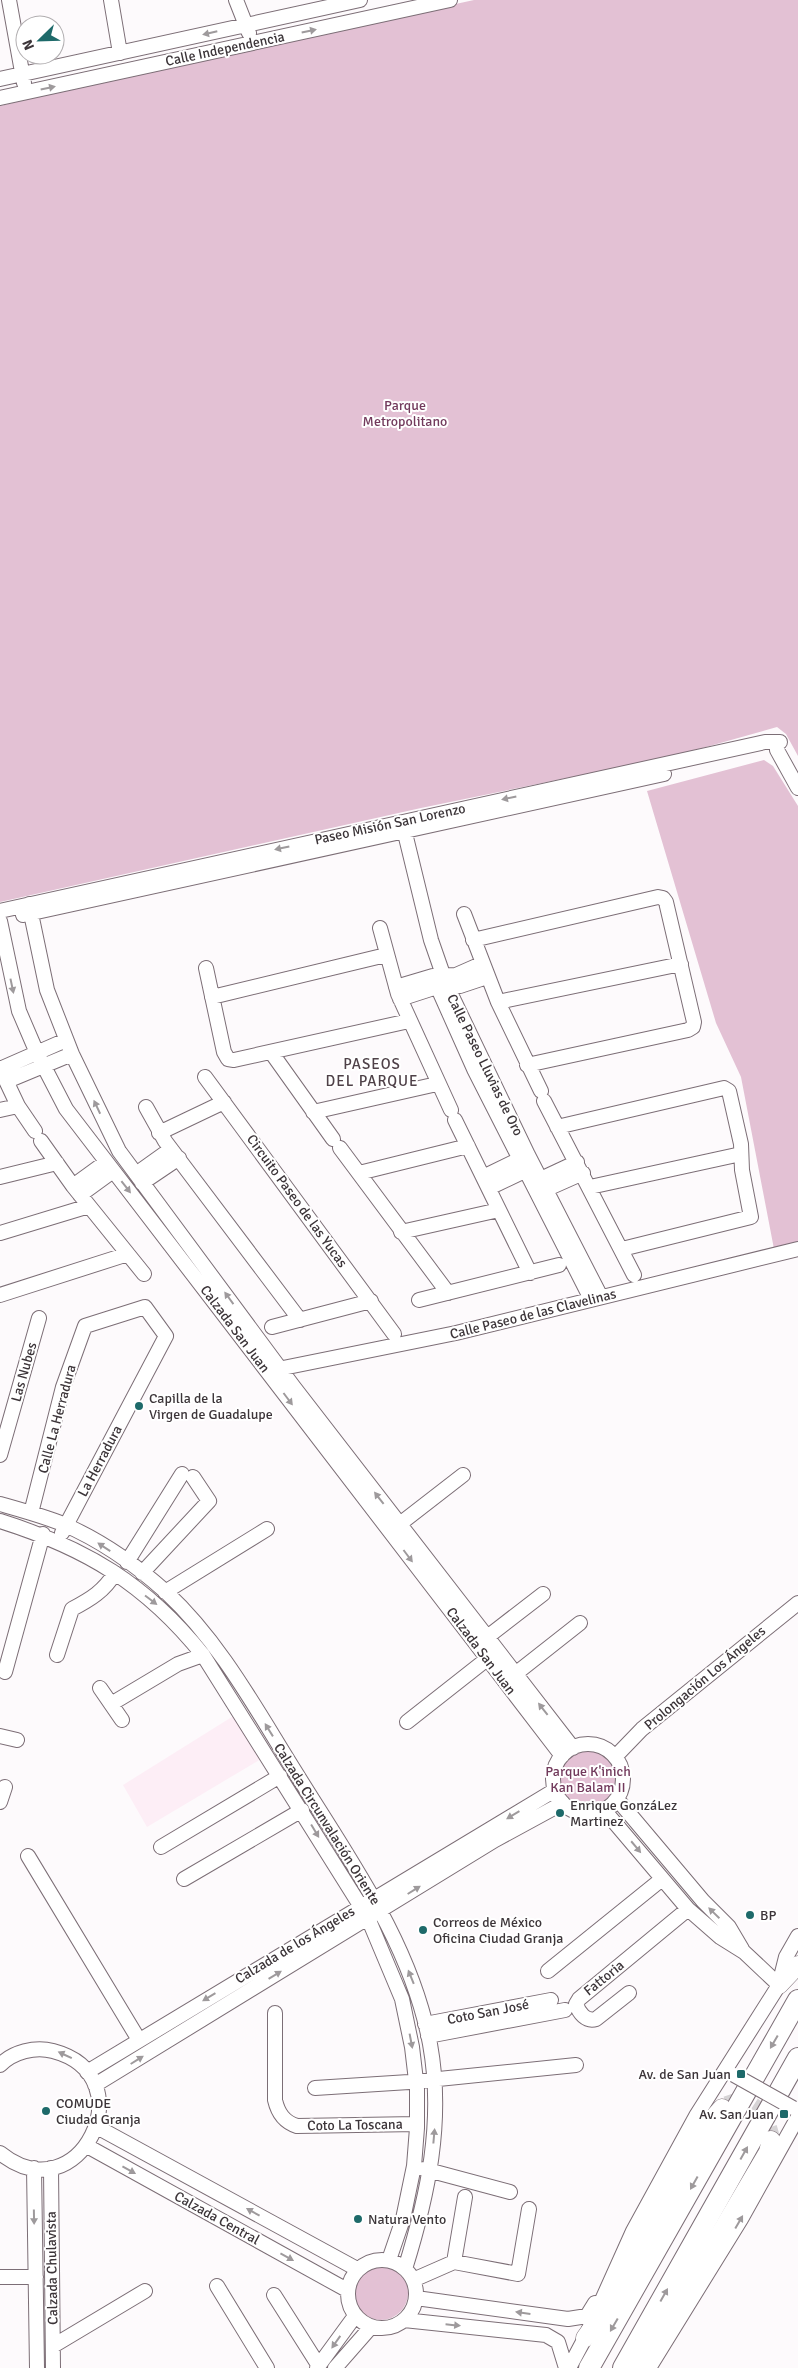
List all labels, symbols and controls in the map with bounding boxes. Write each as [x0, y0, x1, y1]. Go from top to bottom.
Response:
north arrow [15, 15, 65, 65]
one-way arrow [301, 27, 317, 35]
street label: Calle Independencia [164, 28, 286, 70]
one-way arrow [203, 29, 218, 37]
text: N [19, 37, 38, 53]
one-way arrow [40, 84, 55, 92]
park label: Parque Metropolitano [363, 397, 447, 430]
one-way arrow [502, 794, 517, 802]
street label: Paseo Misión San Lorenzo [313, 800, 467, 848]
one-way arrow [274, 844, 290, 852]
one-way arrow [9, 979, 17, 995]
street label: Calle Paseo Lluvias de Oro [443, 991, 527, 1139]
district label: PASEOS DEL PARQUE [325, 1055, 419, 1090]
one-way arrow [93, 1100, 101, 1115]
street label: Circuito Paseo de las Yucas [243, 1131, 351, 1271]
one-way arrow [120, 1180, 131, 1193]
street label: Calzada San Juan [197, 1282, 273, 1376]
street label: Calle Paseo de las Clavelinas [448, 1285, 618, 1343]
one-way arrow [224, 1291, 234, 1305]
street label: Las Nubes [7, 1340, 41, 1404]
street label: Calle La Herradura [34, 1363, 80, 1475]
place label: Capilla de la Virgen de Guadalupe [149, 1390, 273, 1423]
one-way arrow [283, 1392, 294, 1405]
marker: Capilla de la Virgen de Guadalupe [133, 1400, 145, 1412]
street label: La Herradura [74, 1422, 126, 1500]
one-way arrow [374, 1492, 385, 1505]
one-way arrow [97, 1542, 110, 1552]
one-way arrow [403, 1549, 414, 1562]
one-way arrow [144, 1594, 157, 1605]
street label: Calzada San Juan [443, 1604, 519, 1698]
street label: Prolongación Los Ángeles [641, 1622, 769, 1734]
one-way arrow [538, 1703, 548, 1716]
one-way arrow [265, 1724, 274, 1737]
street label: Calzada Circunvalación Oriente [270, 1740, 384, 1908]
park label: Parque K'inich Kan Balam II [545, 1763, 631, 1796]
place label: Enrique GonzáLez Martinez [570, 1797, 677, 1830]
marker: Enrique GonzáLez Martinez [554, 1807, 566, 1819]
one-way arrow [507, 1810, 520, 1819]
one-way arrow [310, 1824, 319, 1838]
one-way arrow [630, 1841, 641, 1854]
one-way arrow [407, 1885, 420, 1895]
street label: Calzada de los Ángeles [232, 1903, 358, 1987]
one-way arrow [709, 1907, 721, 1919]
place label: BP [760, 1907, 776, 1924]
marker: BP [744, 1909, 756, 1921]
place label: Correos de México Oficina Ciudad Granja [433, 1914, 563, 1947]
marker: Correos de México Oficina Ciudad Granja [417, 1924, 429, 1936]
street label: Fattoria [580, 1957, 628, 1999]
one-way arrow [407, 1969, 415, 1984]
one-way arrow [268, 1970, 282, 1979]
one-way arrow [202, 1993, 215, 2002]
street label: Coto San José [446, 1996, 530, 2028]
one-way arrow [407, 2033, 415, 2049]
one-way arrow [769, 2035, 778, 2048]
one-way arrow [57, 2051, 72, 2060]
one-way arrow [130, 2055, 143, 2064]
place label: Av. de San Juan [638, 2066, 731, 2083]
marker: Av. de San Juan [735, 2068, 747, 2080]
place label: COMUDE Ciudad Granja [56, 2095, 141, 2128]
marker: COMUDE Ciudad Granja [40, 2105, 52, 2117]
place label: Av. San Juan [699, 2106, 774, 2123]
marker: Av. San Juan [778, 2108, 790, 2120]
street label: Coto La Toscana [307, 2116, 403, 2134]
one-way arrow [431, 2128, 439, 2144]
one-way arrow [740, 2146, 748, 2161]
one-way arrow [122, 2166, 137, 2174]
one-way arrow [689, 2177, 698, 2190]
street label: Calzada Central [171, 2188, 263, 2248]
one-way arrow [246, 2208, 260, 2216]
one-way arrow [31, 2209, 39, 2225]
street label: Calzada Chulavista [43, 2211, 61, 2325]
place label: Natura Vento [368, 2211, 446, 2228]
marker: Natura Vento [352, 2213, 364, 2225]
one-way arrow [734, 2216, 743, 2229]
one-way arrow [281, 2252, 294, 2261]
one-way arrow [660, 2288, 669, 2302]
one-way arrow [514, 2309, 530, 2317]
one-way arrow [610, 2318, 619, 2331]
one-way arrow [445, 2321, 461, 2329]
one-way arrow [331, 2336, 341, 2349]

